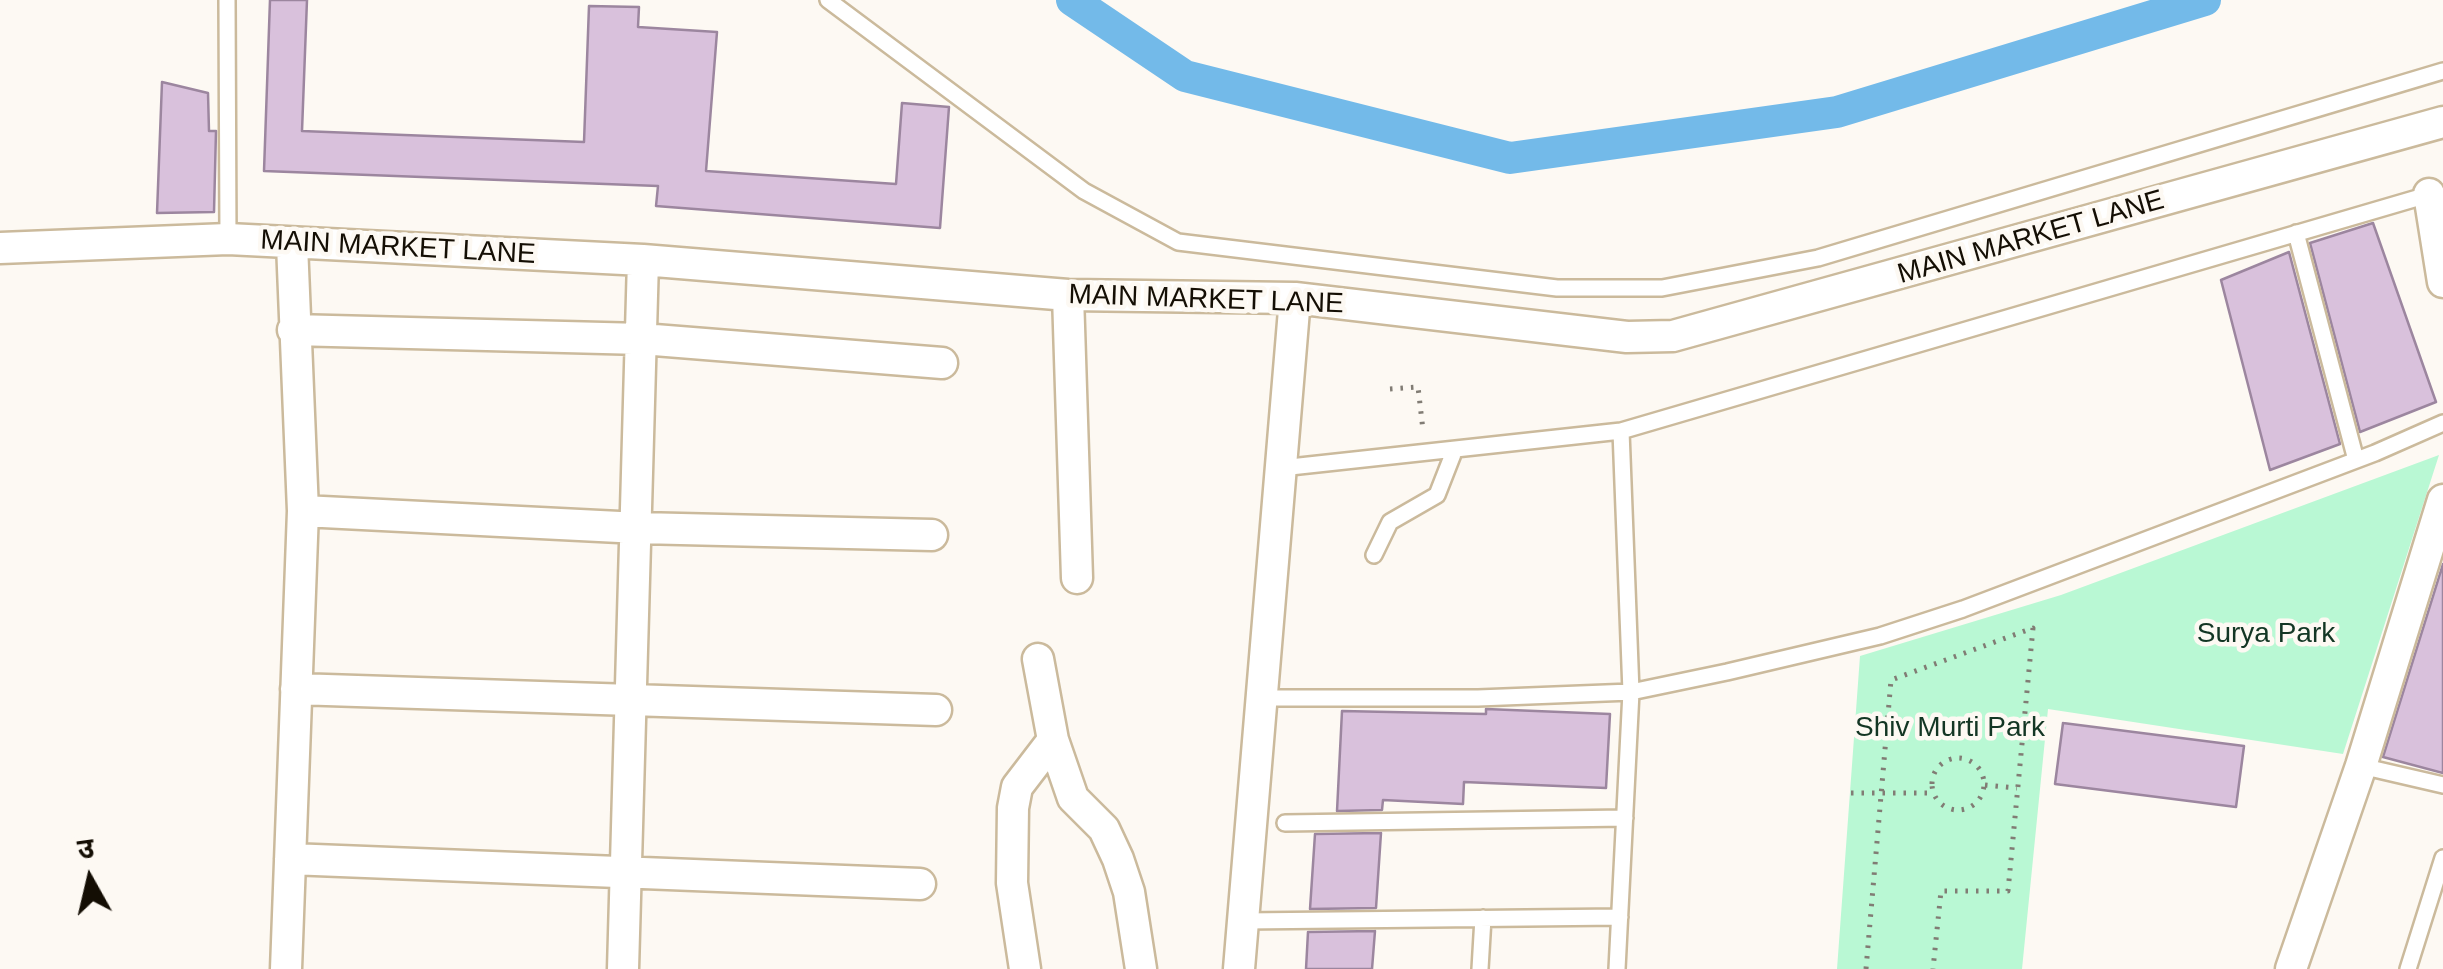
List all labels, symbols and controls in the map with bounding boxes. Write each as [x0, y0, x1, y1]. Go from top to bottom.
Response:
street label: MAIN MARKET LANE [1894, 184, 2168, 292]
street label: MAIN MARKET LANE [260, 224, 536, 272]
street label: MAIN MARKET LANE [1068, 278, 1344, 322]
park label: Surya Park [2197, 617, 2335, 651]
park label: Shiv Murti Park [1855, 711, 2045, 745]
north arrow [40, 829, 140, 929]
text: उ [75, 832, 96, 865]

